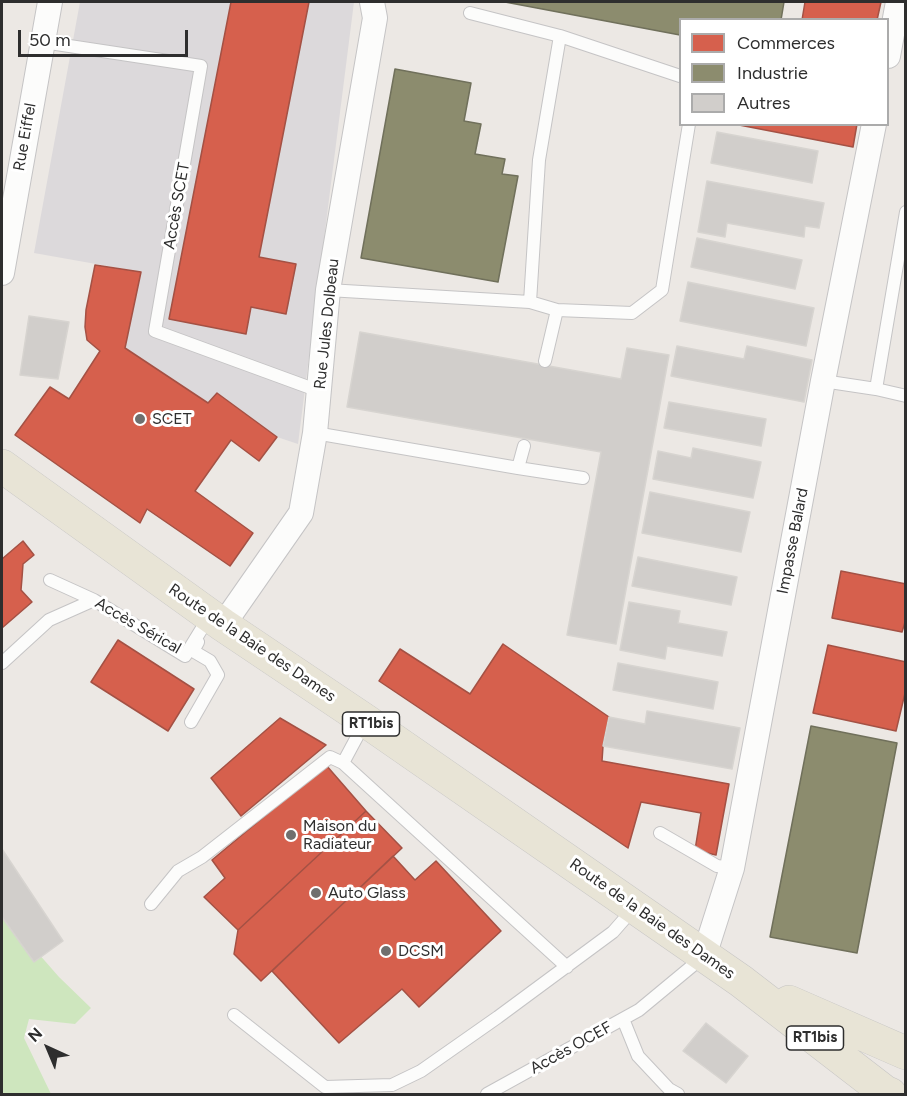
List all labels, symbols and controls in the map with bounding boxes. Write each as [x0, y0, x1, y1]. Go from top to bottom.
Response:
scale bar [21, 18, 190, 56]
legend [679, 18, 889, 126]
text: 50 m [29, 29, 71, 51]
text: Commerces [737, 32, 835, 54]
text: Industrie [737, 62, 808, 84]
text: Autres [737, 92, 790, 114]
street label: Rue Eiffel [10, 101, 40, 173]
street label: Accès SCET [160, 161, 194, 251]
street label: Rue Jules Dolbeau [311, 258, 343, 390]
place label: SCET [152, 409, 192, 429]
marker: SCET [133, 412, 147, 426]
street label: Impasse Balard [773, 486, 813, 596]
street label: Route de la Baie des Dames [165, 580, 339, 706]
street label: Accès Sérical [92, 594, 184, 658]
road number: RT1bis [342, 712, 400, 736]
place label: Maison du Radiateur [303, 816, 376, 854]
marker: Maison du Radiateur [284, 828, 298, 842]
street label: Route de la Baie des Dames [566, 855, 738, 983]
place label: Auto Glass [328, 883, 406, 903]
marker: Auto Glass [309, 886, 323, 900]
place label: DCSM [398, 941, 444, 961]
marker: DCSM [379, 944, 393, 958]
north arrow [18, 1018, 78, 1078]
street label: Accès OCEF [527, 1018, 615, 1078]
text: N [24, 1024, 46, 1046]
road number: RT1bis [786, 1026, 844, 1050]

